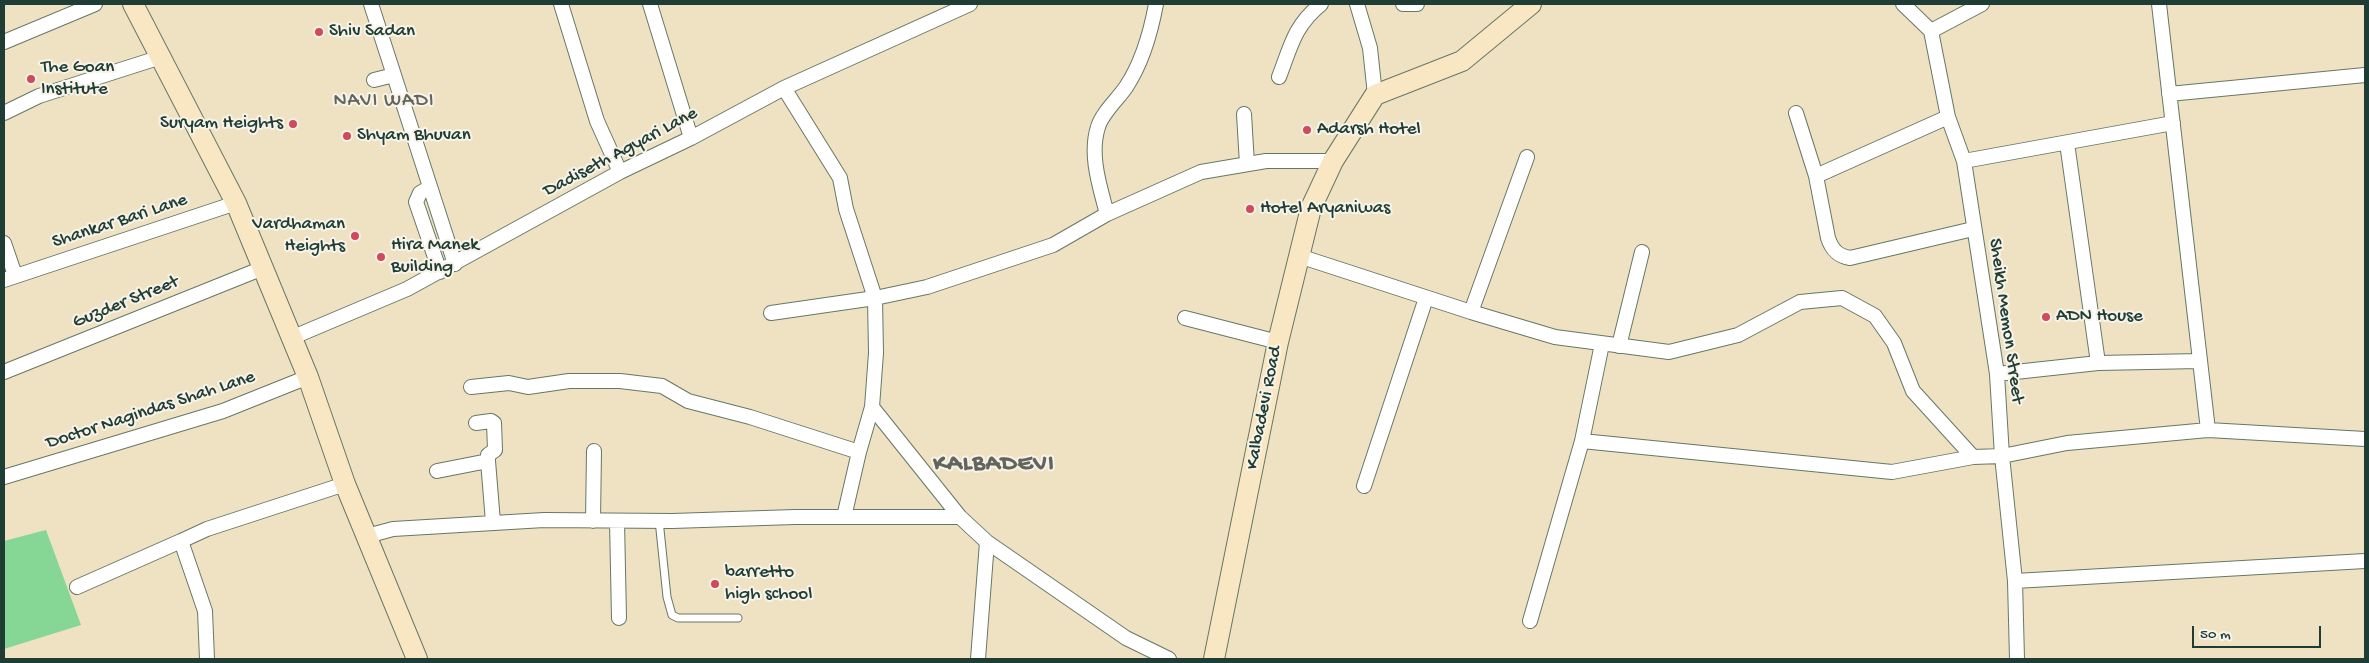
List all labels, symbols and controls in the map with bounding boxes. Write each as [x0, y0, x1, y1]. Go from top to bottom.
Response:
place label: Shiv Sadan [329, 21, 415, 43]
marker: Shiv Sadan [313, 26, 325, 38]
place label: The Goan Institute [41, 57, 114, 101]
marker: The Goan Institute [25, 73, 37, 85]
district label: NAVI WADI [332, 90, 436, 114]
street label: Dadiseth Agyari Lane [540, 103, 702, 203]
place label: Suryam Heights [160, 113, 283, 135]
marker: Suryam Heights [287, 118, 299, 130]
place label: Adarsh Hotel [1317, 119, 1421, 141]
marker: Adarsh Hotel [1301, 124, 1313, 136]
place label: Shyam Bhuvan [357, 125, 471, 147]
marker: Shyam Bhuvan [341, 130, 353, 142]
street label: Shankar Bari Lane [50, 189, 190, 255]
place label: Hotel Aryaniwas [1260, 198, 1390, 220]
marker: Hotel Aryaniwas [1244, 203, 1256, 215]
place label: Vardhaman Heights [252, 214, 345, 258]
marker: Vardhaman Heights [349, 230, 361, 242]
place label: Hira Manek Building [391, 235, 479, 279]
street label: Sheikh Memon Street [1982, 237, 2028, 405]
marker: Hira Manek Building [375, 251, 387, 263]
street label: Guzder Street [70, 271, 182, 335]
place label: ADN House [2056, 306, 2143, 328]
marker: ADN House [2040, 311, 2052, 323]
street label: Kalbadevi Road [1242, 344, 1288, 472]
street label: Doctor Nagindas Shah Lane [44, 366, 258, 456]
district label: KALBADEVI [932, 451, 1056, 479]
place label: barretto high school [725, 562, 812, 606]
marker: barretto high school [709, 578, 721, 590]
scale bar [2194, 616, 2323, 648]
text: 50 m [2200, 626, 2231, 644]

